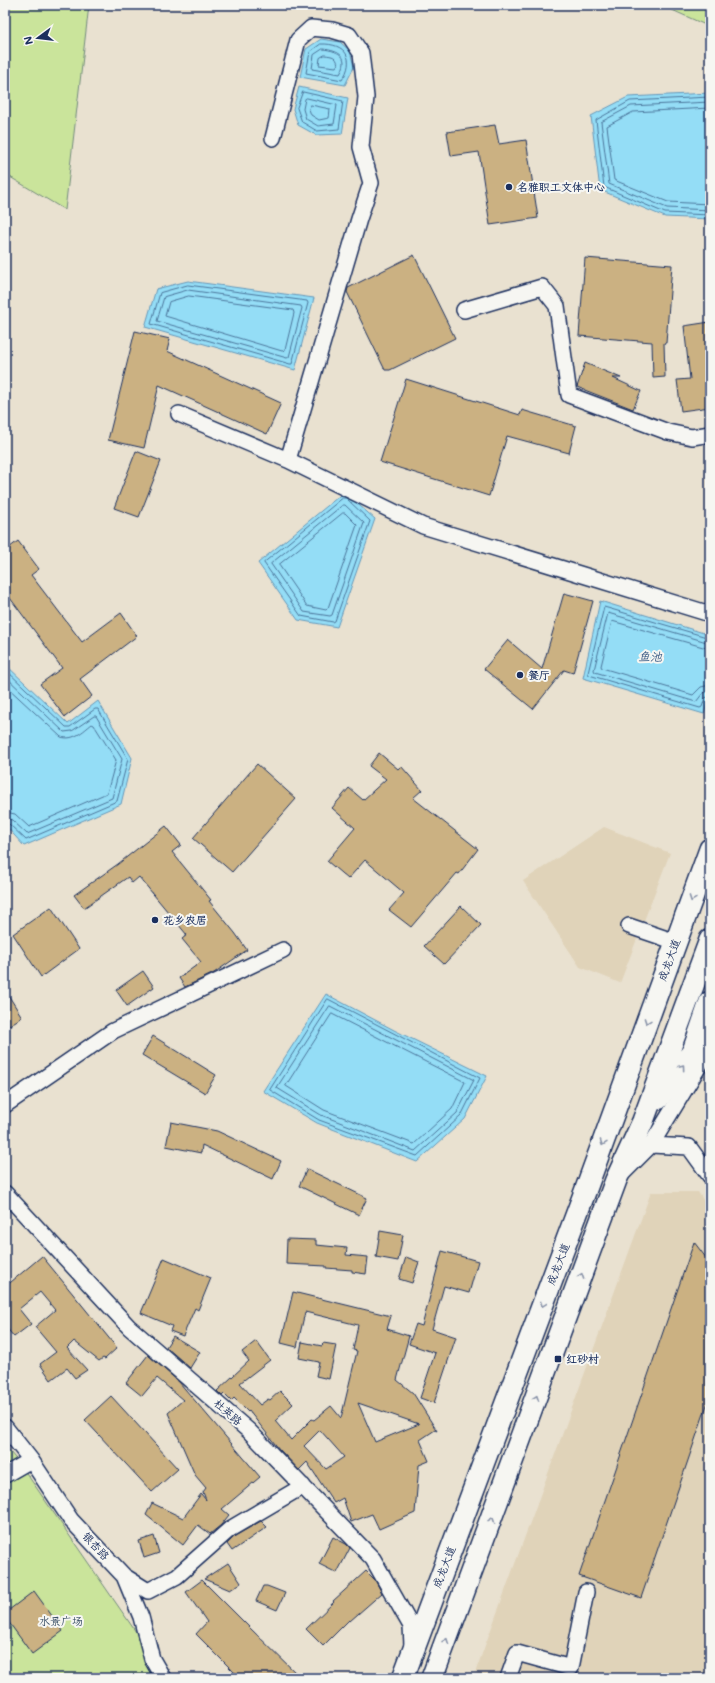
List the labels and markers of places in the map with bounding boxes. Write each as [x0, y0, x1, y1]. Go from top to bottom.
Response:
place label: 名雅职工文体中心 [517, 179, 605, 194]
marker: 名雅职工文体中心 [504, 182, 514, 192]
place label: 餐厅 [528, 667, 550, 682]
marker: 餐厅 [515, 670, 525, 680]
place label: 花乡农居 [163, 912, 207, 927]
marker: 花乡农居 [150, 915, 160, 925]
place label: 红砂村 [566, 1351, 599, 1366]
marker: 红砂村 [553, 1354, 563, 1364]

